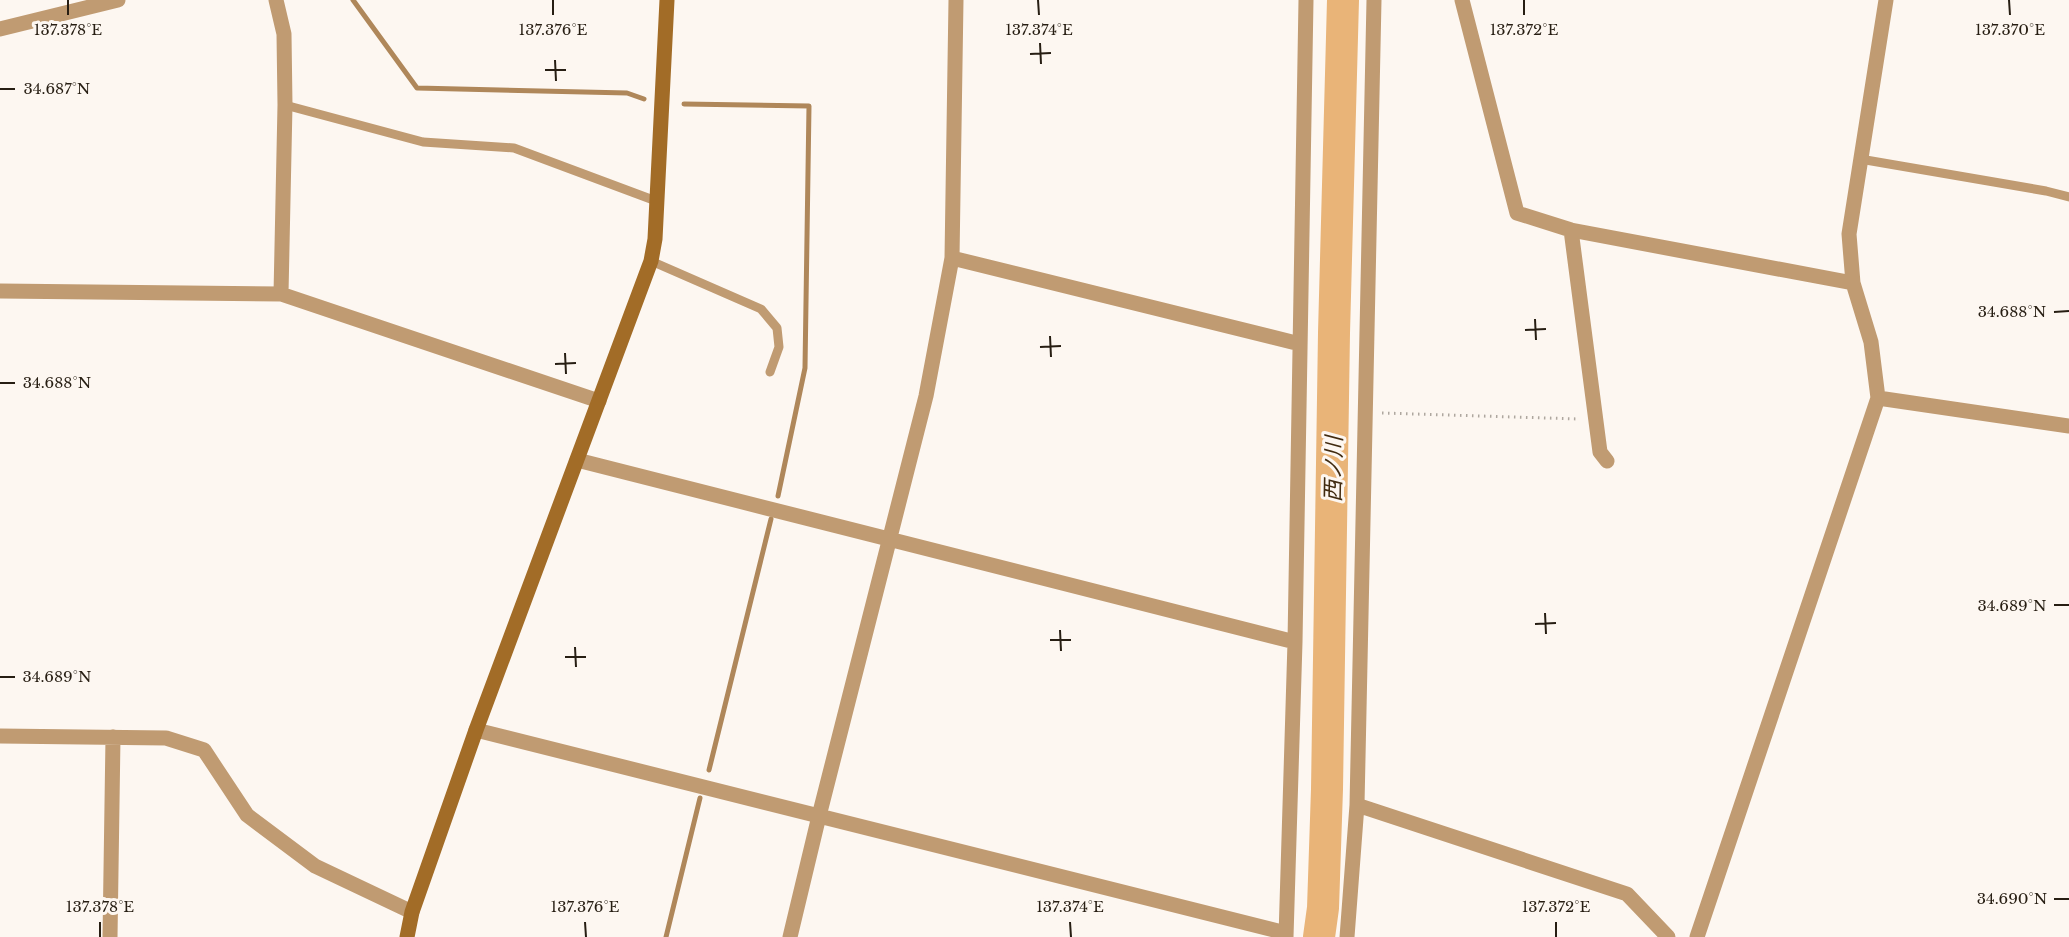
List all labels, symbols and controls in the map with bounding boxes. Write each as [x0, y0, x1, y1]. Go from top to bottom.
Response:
text: 137.378°E [34, 20, 102, 39]
text: 137.376°E [518, 20, 588, 39]
text: 137.374°E [1005, 20, 1073, 39]
text: 137.372°E [1490, 20, 1558, 39]
text: 137.370°E [1975, 20, 2045, 39]
text: 34.687°N [24, 79, 90, 98]
text: 34.688°N [1978, 302, 2046, 321]
text: 34.688°N [23, 373, 91, 392]
water label: 西ノ川 [1319, 434, 1348, 502]
text: 34.689°N [1978, 596, 2046, 615]
text: 34.689°N [23, 667, 91, 686]
text: 34.690°N [1977, 889, 2047, 908]
text: 137.378°E [66, 897, 134, 916]
text: 137.376°E [550, 897, 620, 916]
text: 137.374°E [1036, 897, 1104, 916]
text: 137.372°E [1522, 897, 1590, 916]

